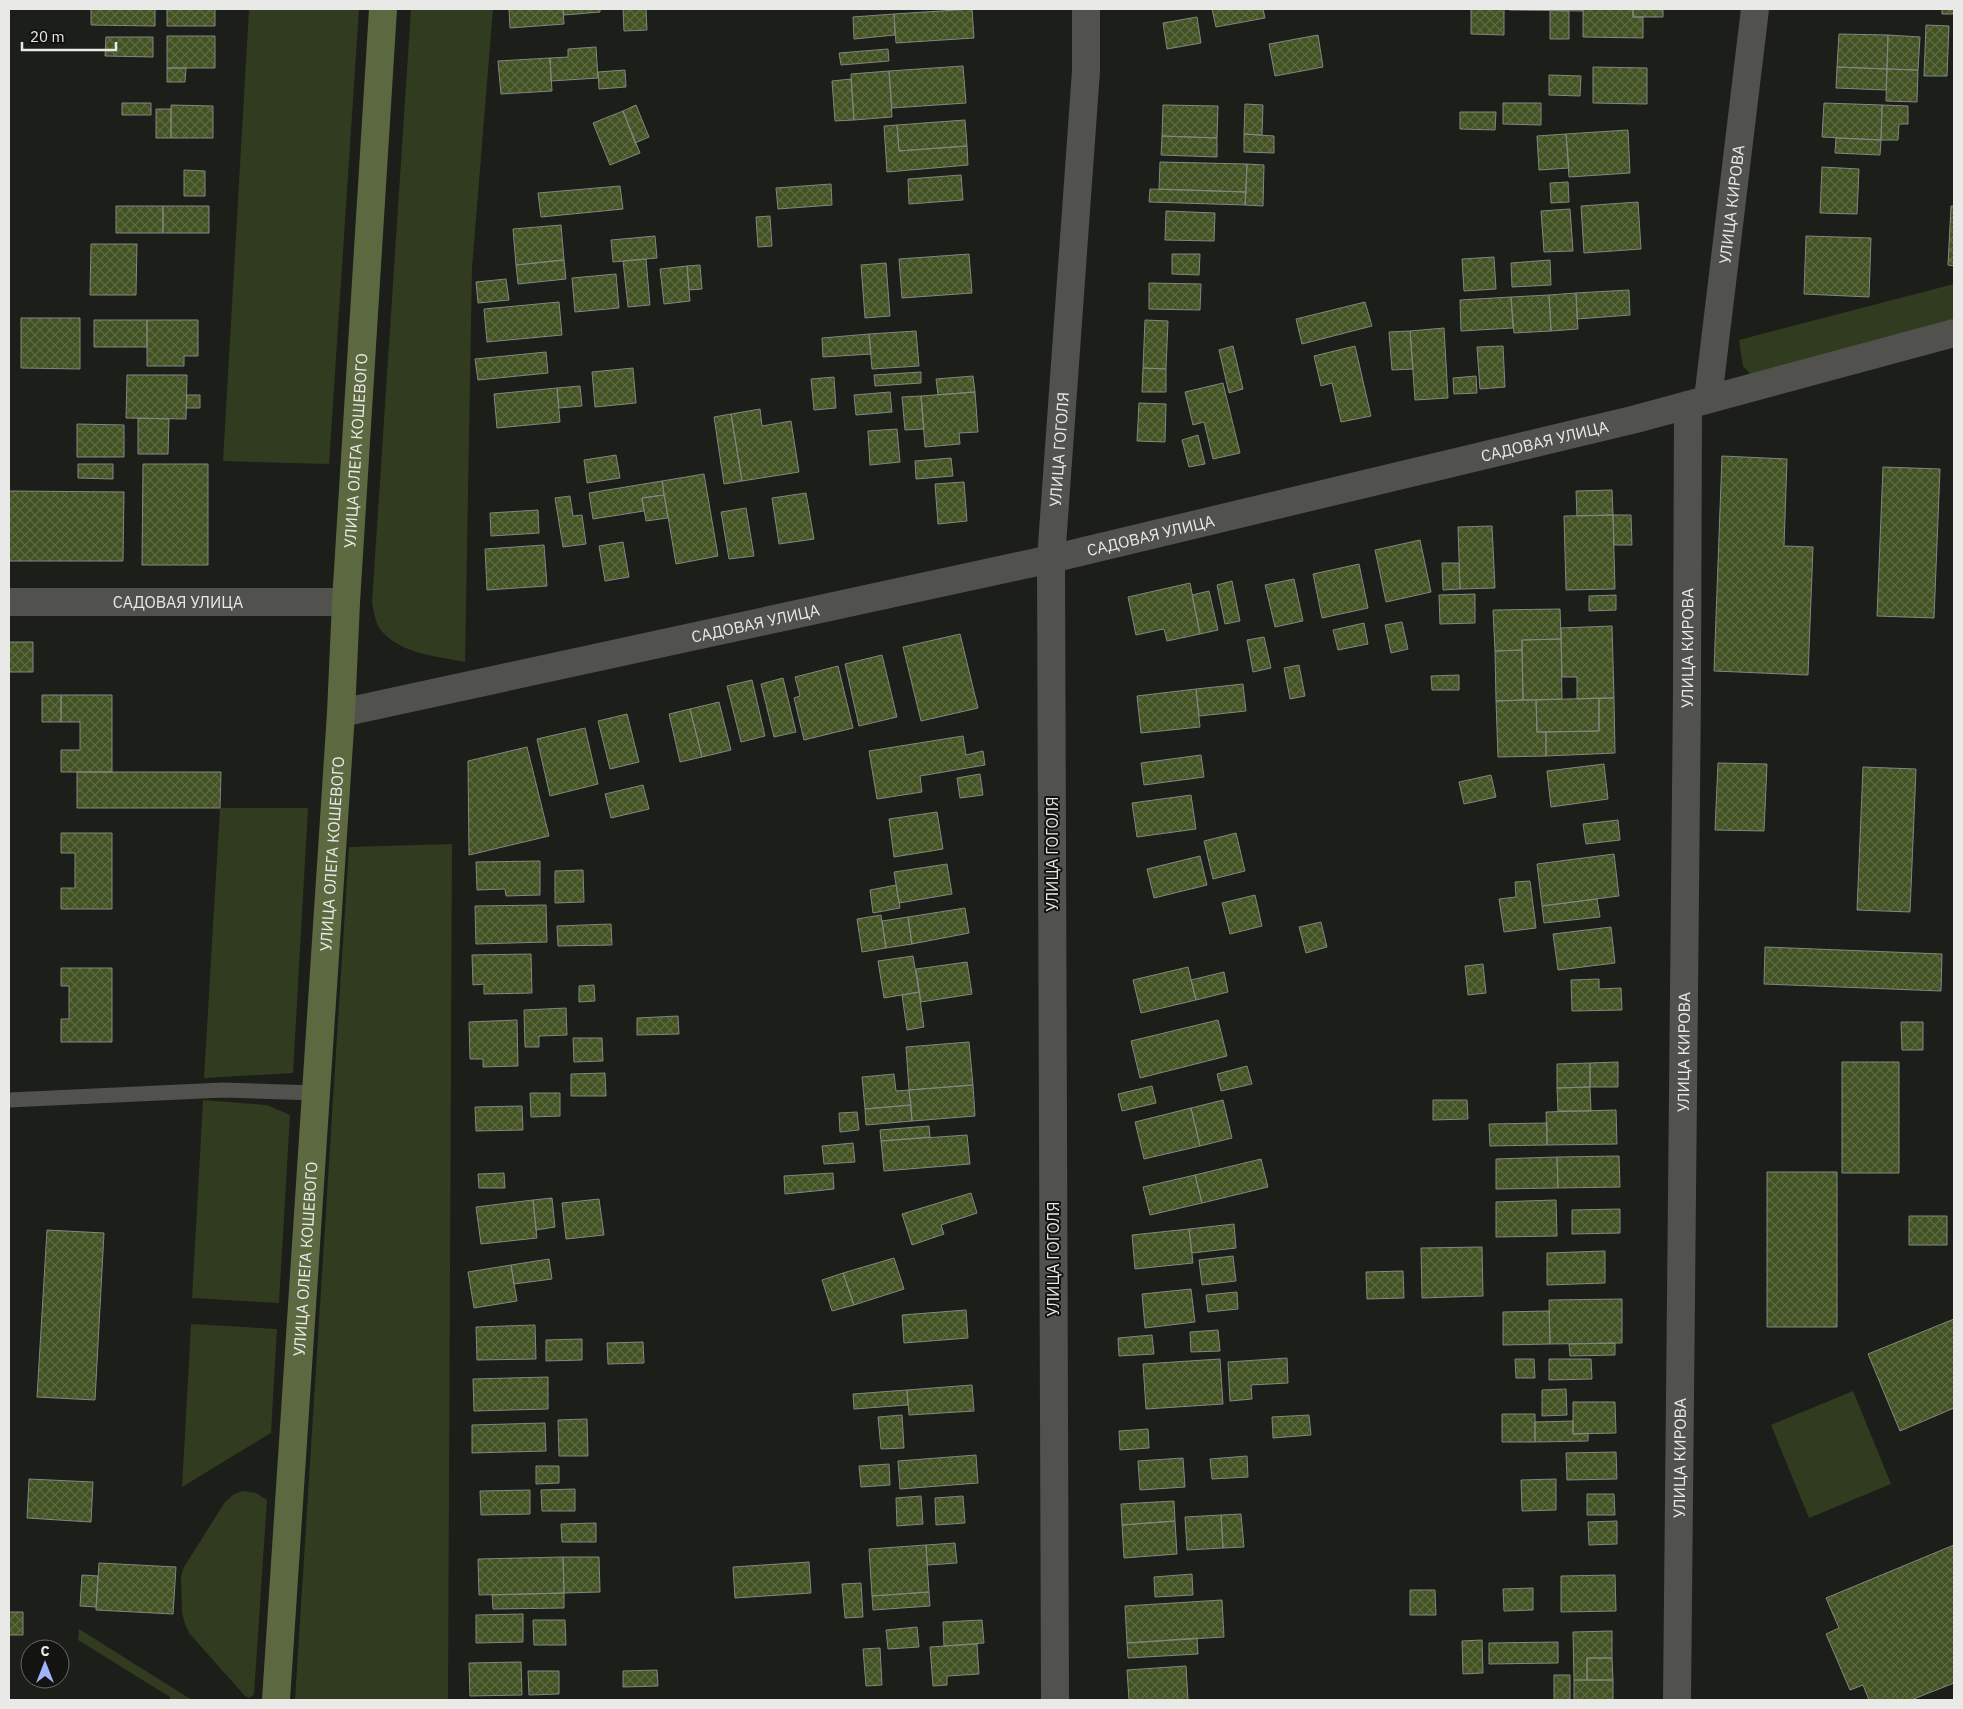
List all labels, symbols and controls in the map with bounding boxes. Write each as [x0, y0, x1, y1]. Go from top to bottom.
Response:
scale bar [22, 20, 116, 52]
text: 20 m [30, 27, 65, 46]
street label: УЛИЦА КИРОВА [1714, 144, 1749, 265]
street label: УЛИЦА ОЛЕГА КОШЕВОГО [339, 352, 372, 549]
street label: УЛИЦА ГОГОЛЯ [1045, 391, 1073, 507]
street label: САДОВАЯ УЛИЦА [1479, 416, 1610, 466]
street label: САДОВАЯ УЛИЦА [1085, 510, 1217, 560]
street label: УЛИЦА КИРОВА [1677, 588, 1697, 708]
street label: САДОВАЯ УЛИЦА [113, 592, 243, 612]
street label: САДОВАЯ УЛИЦА [689, 600, 821, 647]
street label: УЛИЦА ОЛЕГА КОШЕВОГО [315, 756, 348, 952]
street label: УЛИЦА ГОГОЛЯ [1042, 796, 1062, 912]
street label: УЛИЦА КИРОВА [1673, 992, 1694, 1112]
street label: УЛИЦА ОЛЕГА КОШЕВОГО [289, 1161, 321, 1357]
street label: УЛИЦА ГОГОЛЯ [1043, 1201, 1063, 1317]
street label: УЛИЦА КИРОВА [1669, 1398, 1690, 1518]
north arrow [20, 1639, 70, 1689]
text: С [40, 1642, 50, 1660]

